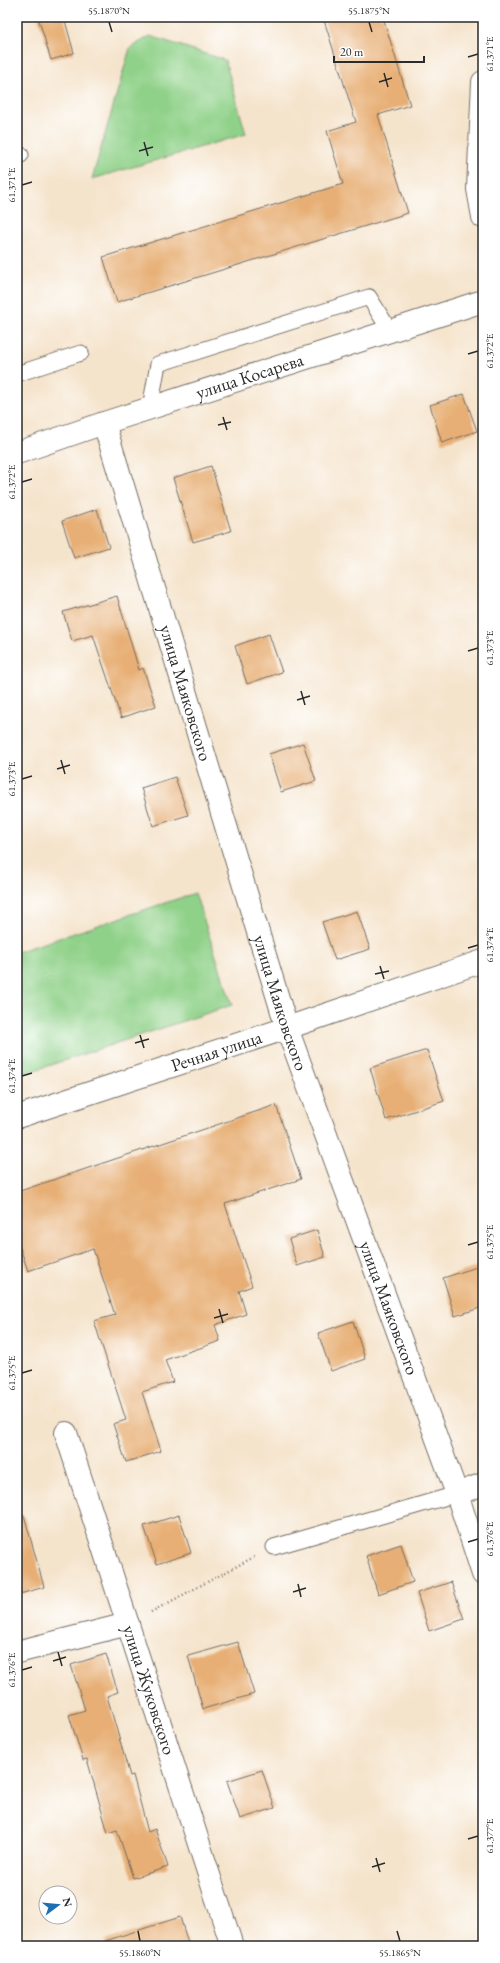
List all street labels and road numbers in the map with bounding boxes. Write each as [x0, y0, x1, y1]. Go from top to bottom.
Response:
street label: улица Косарева [193, 347, 307, 404]
street label: улица Маяковского [155, 622, 218, 764]
street label: улица Маяковского [248, 932, 314, 1074]
street label: Речная улица [168, 1025, 266, 1076]
street label: улица Маяковского [355, 1237, 425, 1378]
street label: улица Жуковского [118, 1622, 181, 1758]

